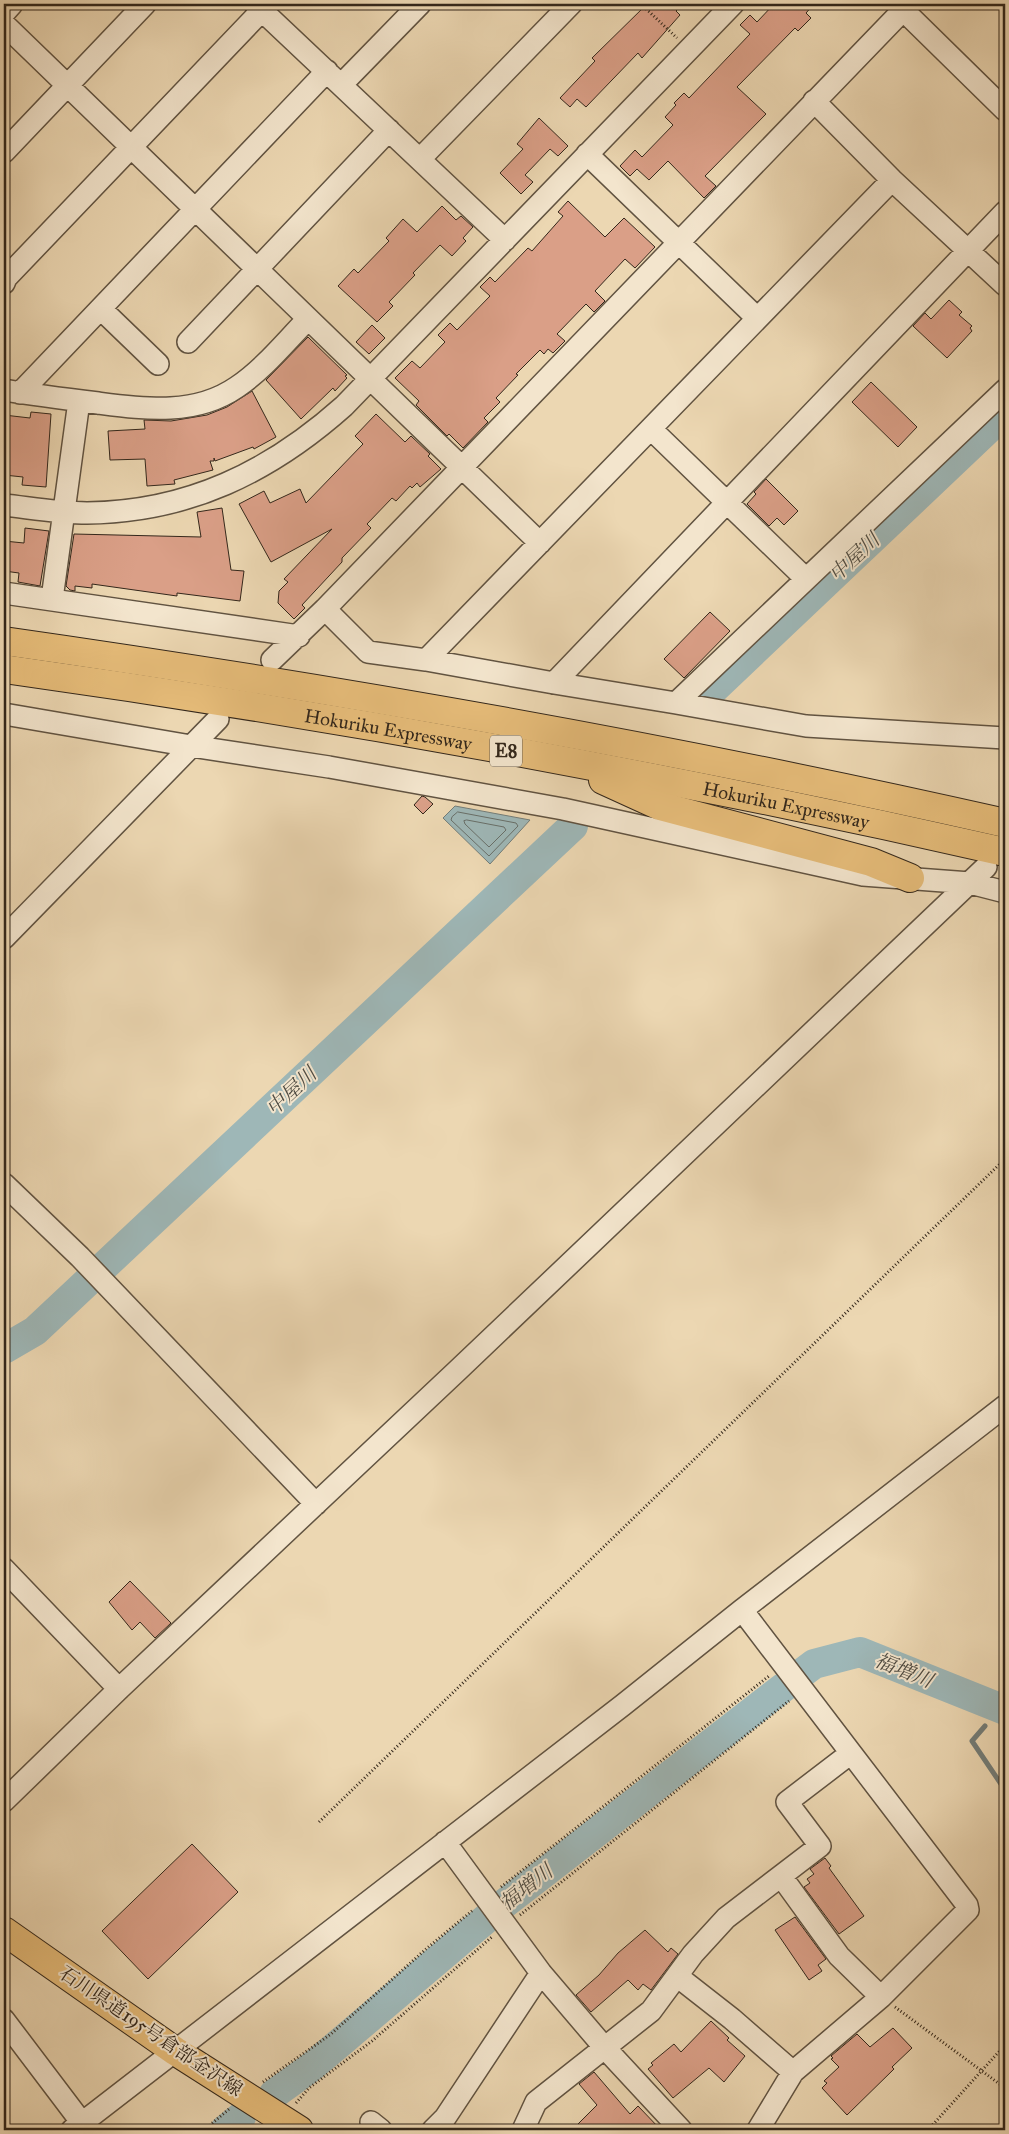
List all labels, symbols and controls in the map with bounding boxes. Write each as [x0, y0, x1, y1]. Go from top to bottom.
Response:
water label: 中屋川 [824, 526, 886, 586]
street label: Hokuriku Expressway [303, 704, 475, 755]
road number: E8 [490, 736, 522, 766]
street label: Hokuriku Expressway [701, 776, 873, 834]
water label: 中屋川 [261, 1060, 323, 1120]
water label: 福増川 [872, 1648, 938, 1693]
water label: 福増川 [495, 1858, 559, 1915]
street label: 石川県道195号倉部金沢線 [55, 1961, 247, 2101]

